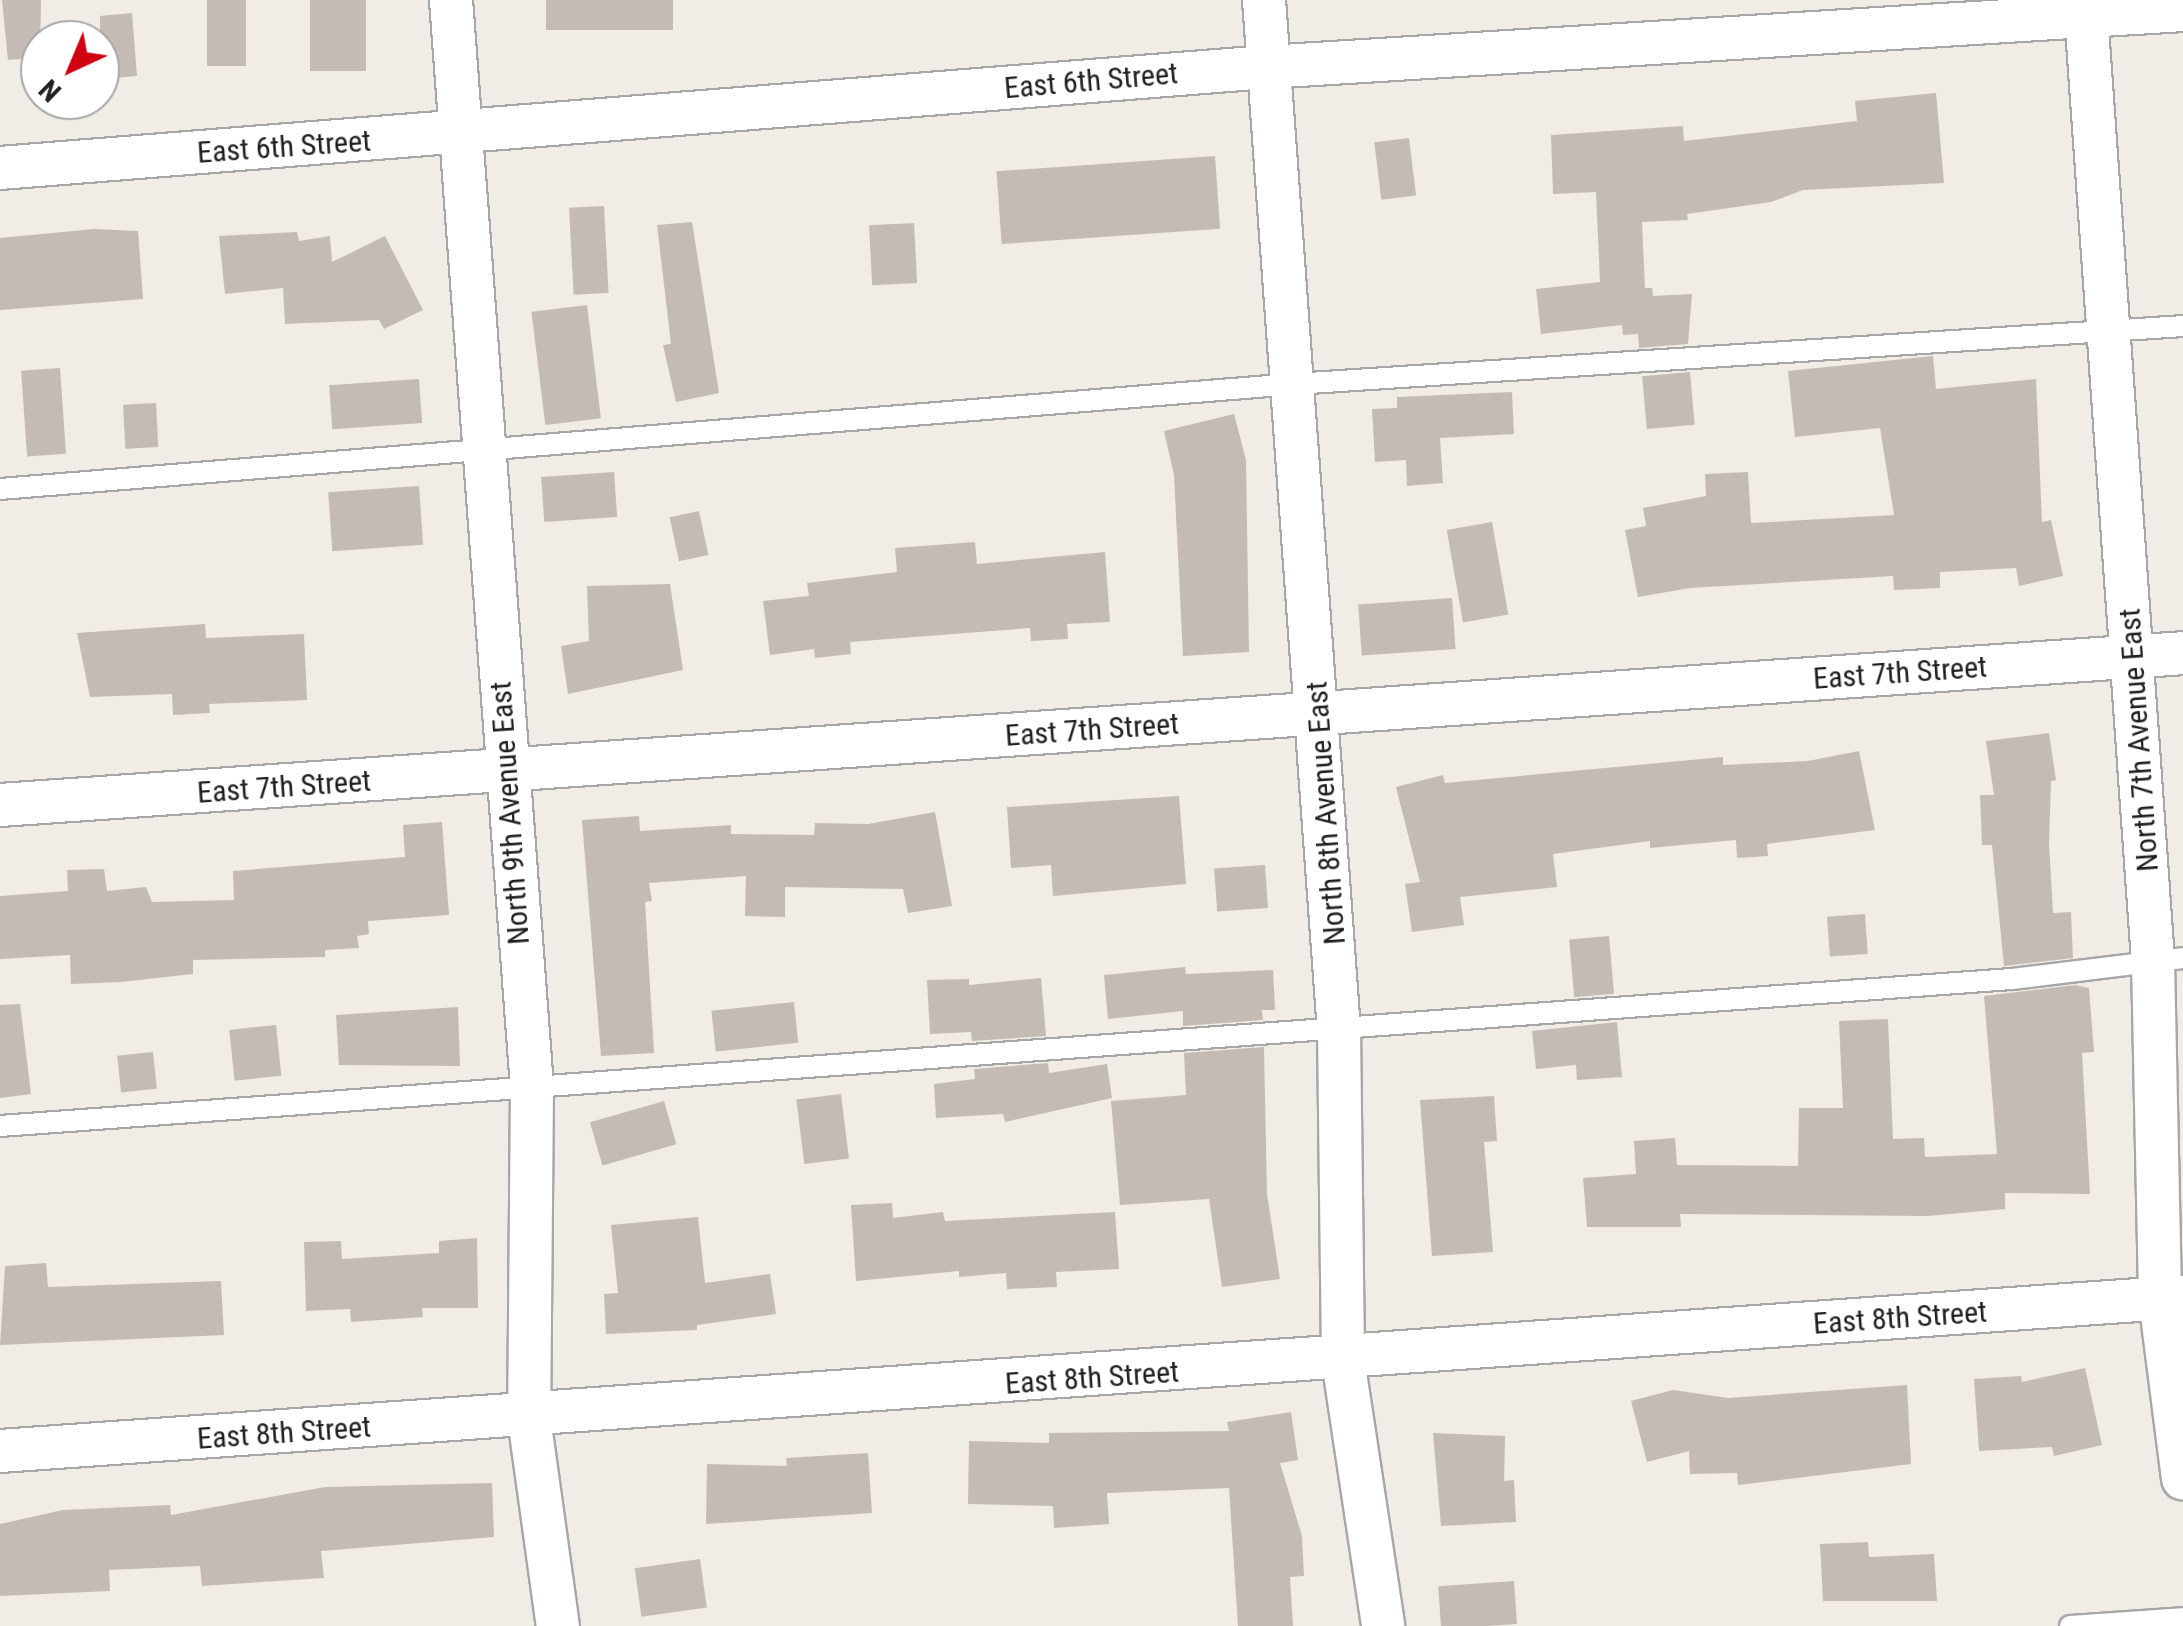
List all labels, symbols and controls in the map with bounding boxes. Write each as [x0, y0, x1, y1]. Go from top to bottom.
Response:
north arrow [20, 20, 120, 120]
street label: East 6th Street [1003, 55, 1179, 107]
text: N [33, 73, 68, 108]
street label: East 6th Street [196, 123, 372, 171]
street label: North 7th Avenue East [2112, 607, 2166, 873]
street label: East 7th Street [1812, 649, 1988, 697]
street label: North 9th Avenue East [483, 680, 537, 946]
street label: North 8th Avenue East [1299, 680, 1353, 946]
street label: East 7th Street [1004, 706, 1180, 754]
street label: East 7th Street [196, 763, 372, 811]
street label: East 8th Street [1812, 1294, 1988, 1342]
street label: East 8th Street [1004, 1354, 1180, 1402]
street label: East 8th Street [196, 1409, 372, 1457]

